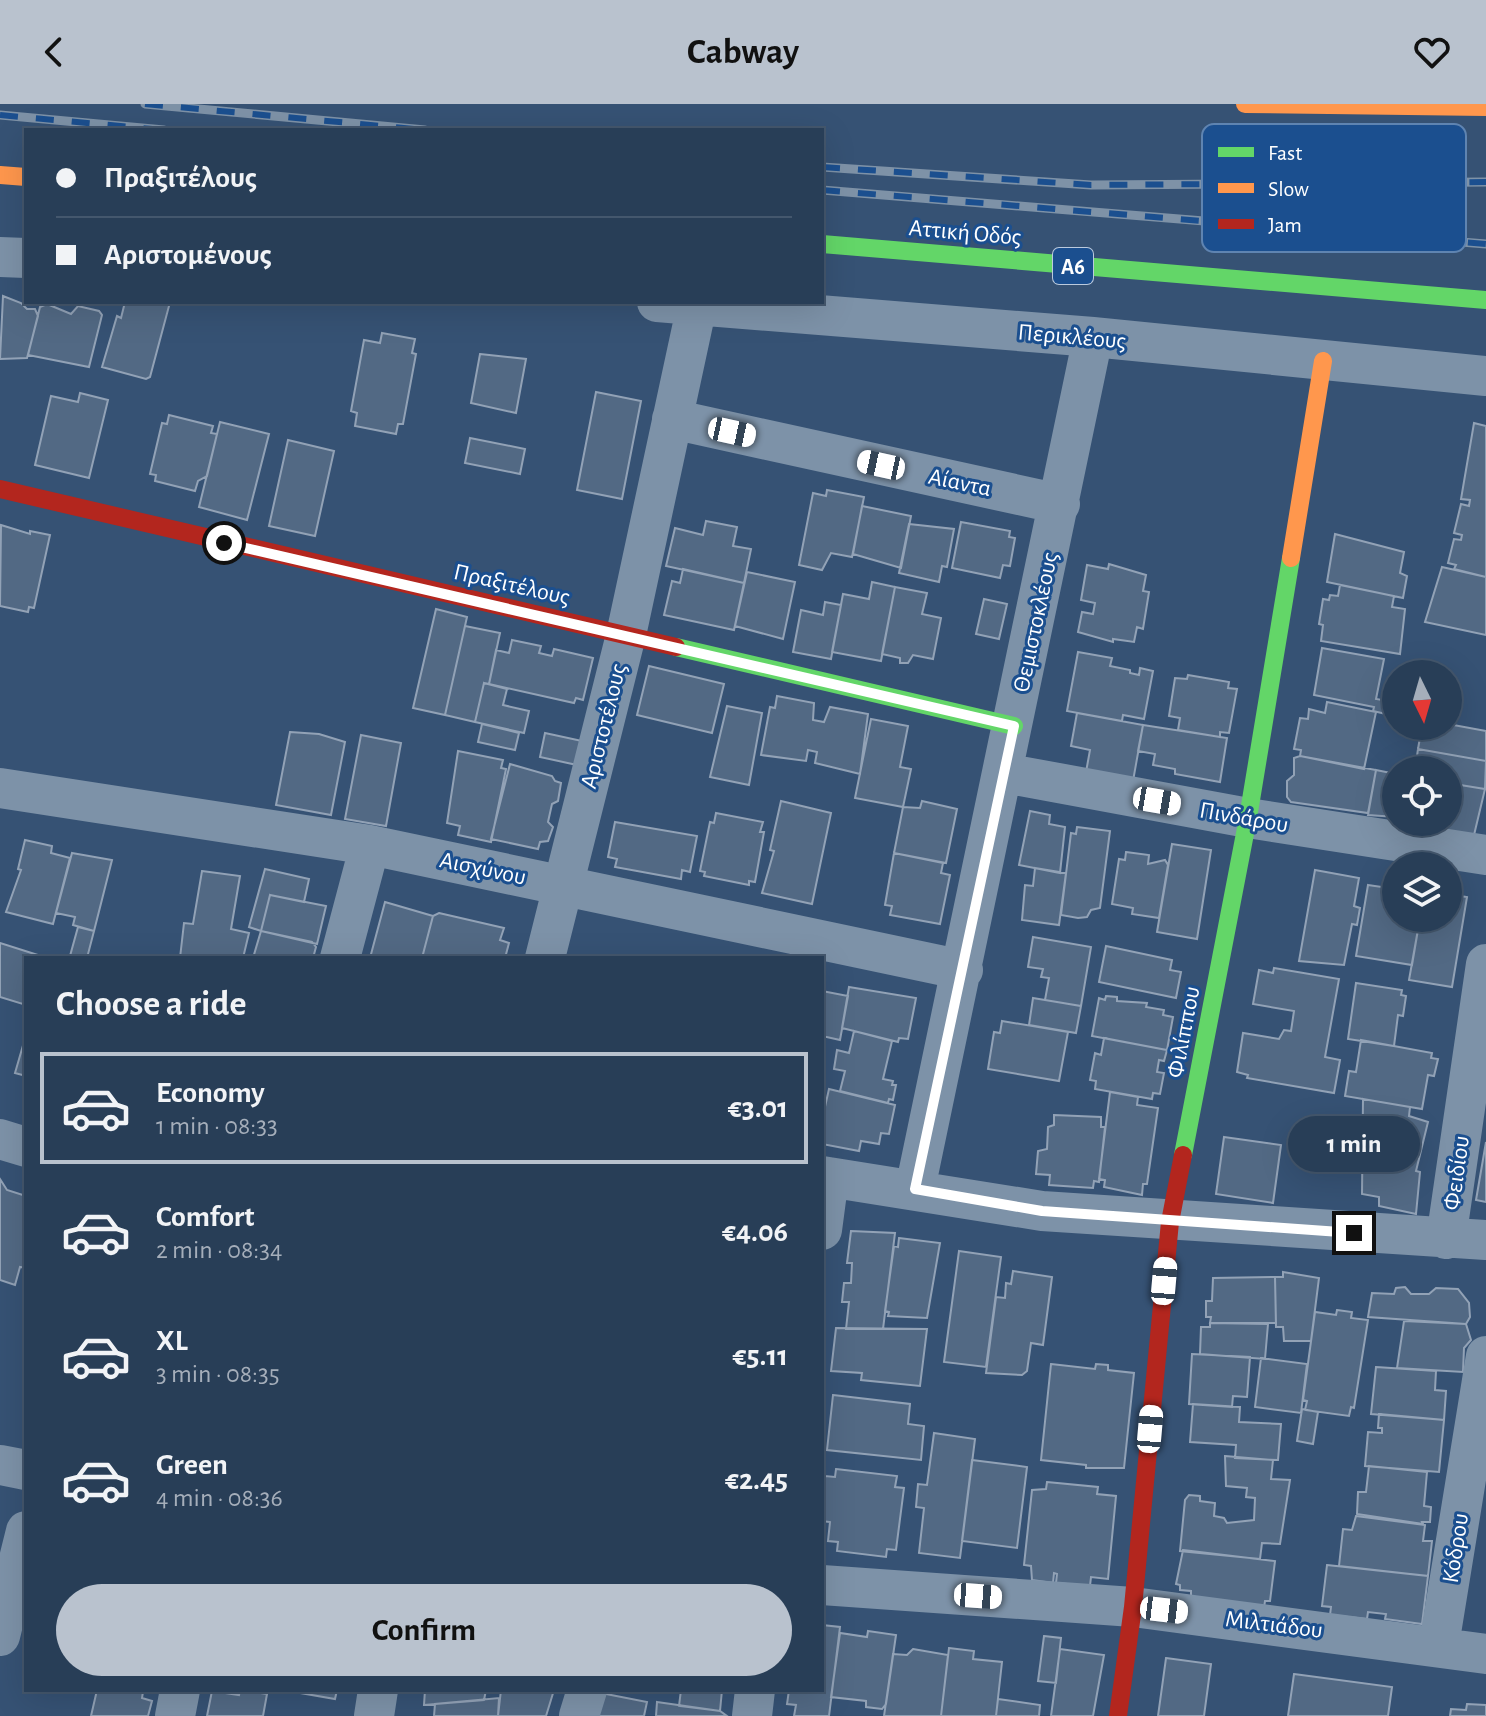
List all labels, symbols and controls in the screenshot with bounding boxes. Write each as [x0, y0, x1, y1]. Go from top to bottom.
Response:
icon: back [32, 30, 76, 74]
icon: heart [1410, 30, 1454, 74]
text: Cabway [687, 34, 799, 70]
legend [1202, 124, 1466, 252]
text: Fast [1268, 142, 1302, 164]
text: Πραξιτέλους [104, 163, 257, 193]
text: Slow [1268, 178, 1309, 200]
text: Jam [1268, 214, 1302, 236]
street label: Αττική Οδός [908, 216, 1022, 250]
text: Αριστομένους [104, 240, 272, 270]
road number: Α6 [1053, 248, 1093, 284]
street label: Περικλέους [1017, 320, 1127, 354]
car [706, 415, 758, 449]
car [855, 448, 907, 482]
street label: Αίαντα [926, 465, 993, 501]
route start [206, 525, 242, 561]
street label: Θεμιστοκλέους [1009, 550, 1063, 694]
street label: Πραξιτέλους [451, 560, 572, 610]
north arrow [1382, 660, 1462, 740]
map controls [1382, 660, 1462, 932]
street label: Αριστοτέλους [577, 661, 631, 791]
button: locate [1382, 756, 1462, 836]
car [1131, 785, 1183, 817]
street label: Πινδάρου [1198, 798, 1290, 838]
street label: Αισχύνου [437, 848, 528, 890]
button: layers [1382, 852, 1462, 932]
street label: Φιλίππου [1163, 984, 1205, 1080]
text: Choose a ride [56, 986, 246, 1022]
icon: car [60, 1072, 132, 1144]
text: Economy [156, 1078, 265, 1108]
text: €3.01 [728, 1093, 788, 1123]
text: 1 min · 08:33 [156, 1113, 278, 1139]
callout: 1 min [1288, 1117, 1420, 1173]
text: 1 min [1327, 1131, 1381, 1157]
street label: Φειδίου [1440, 1134, 1474, 1212]
icon: car [60, 1196, 132, 1268]
text: Comfort [156, 1202, 255, 1232]
route end [1336, 1215, 1372, 1251]
text: €4.06 [722, 1217, 788, 1247]
text: 2 min · 08:34 [156, 1237, 282, 1263]
car [1150, 1256, 1178, 1306]
icon: car [60, 1320, 132, 1392]
text: XL [156, 1326, 188, 1356]
text: €5.11 [733, 1341, 788, 1371]
text: 3 min · 08:35 [156, 1361, 280, 1387]
car [1136, 1404, 1164, 1454]
icon: car [60, 1444, 132, 1516]
text: Green [156, 1450, 228, 1480]
text: €2.45 [725, 1465, 788, 1495]
text: 4 min · 08:36 [156, 1485, 283, 1511]
street label: Κόδρου [1439, 1511, 1473, 1585]
car [953, 1582, 1003, 1610]
button: Confirm [56, 1584, 792, 1676]
car [1139, 1595, 1189, 1625]
street label: Μιλτιάδου [1224, 1607, 1324, 1643]

